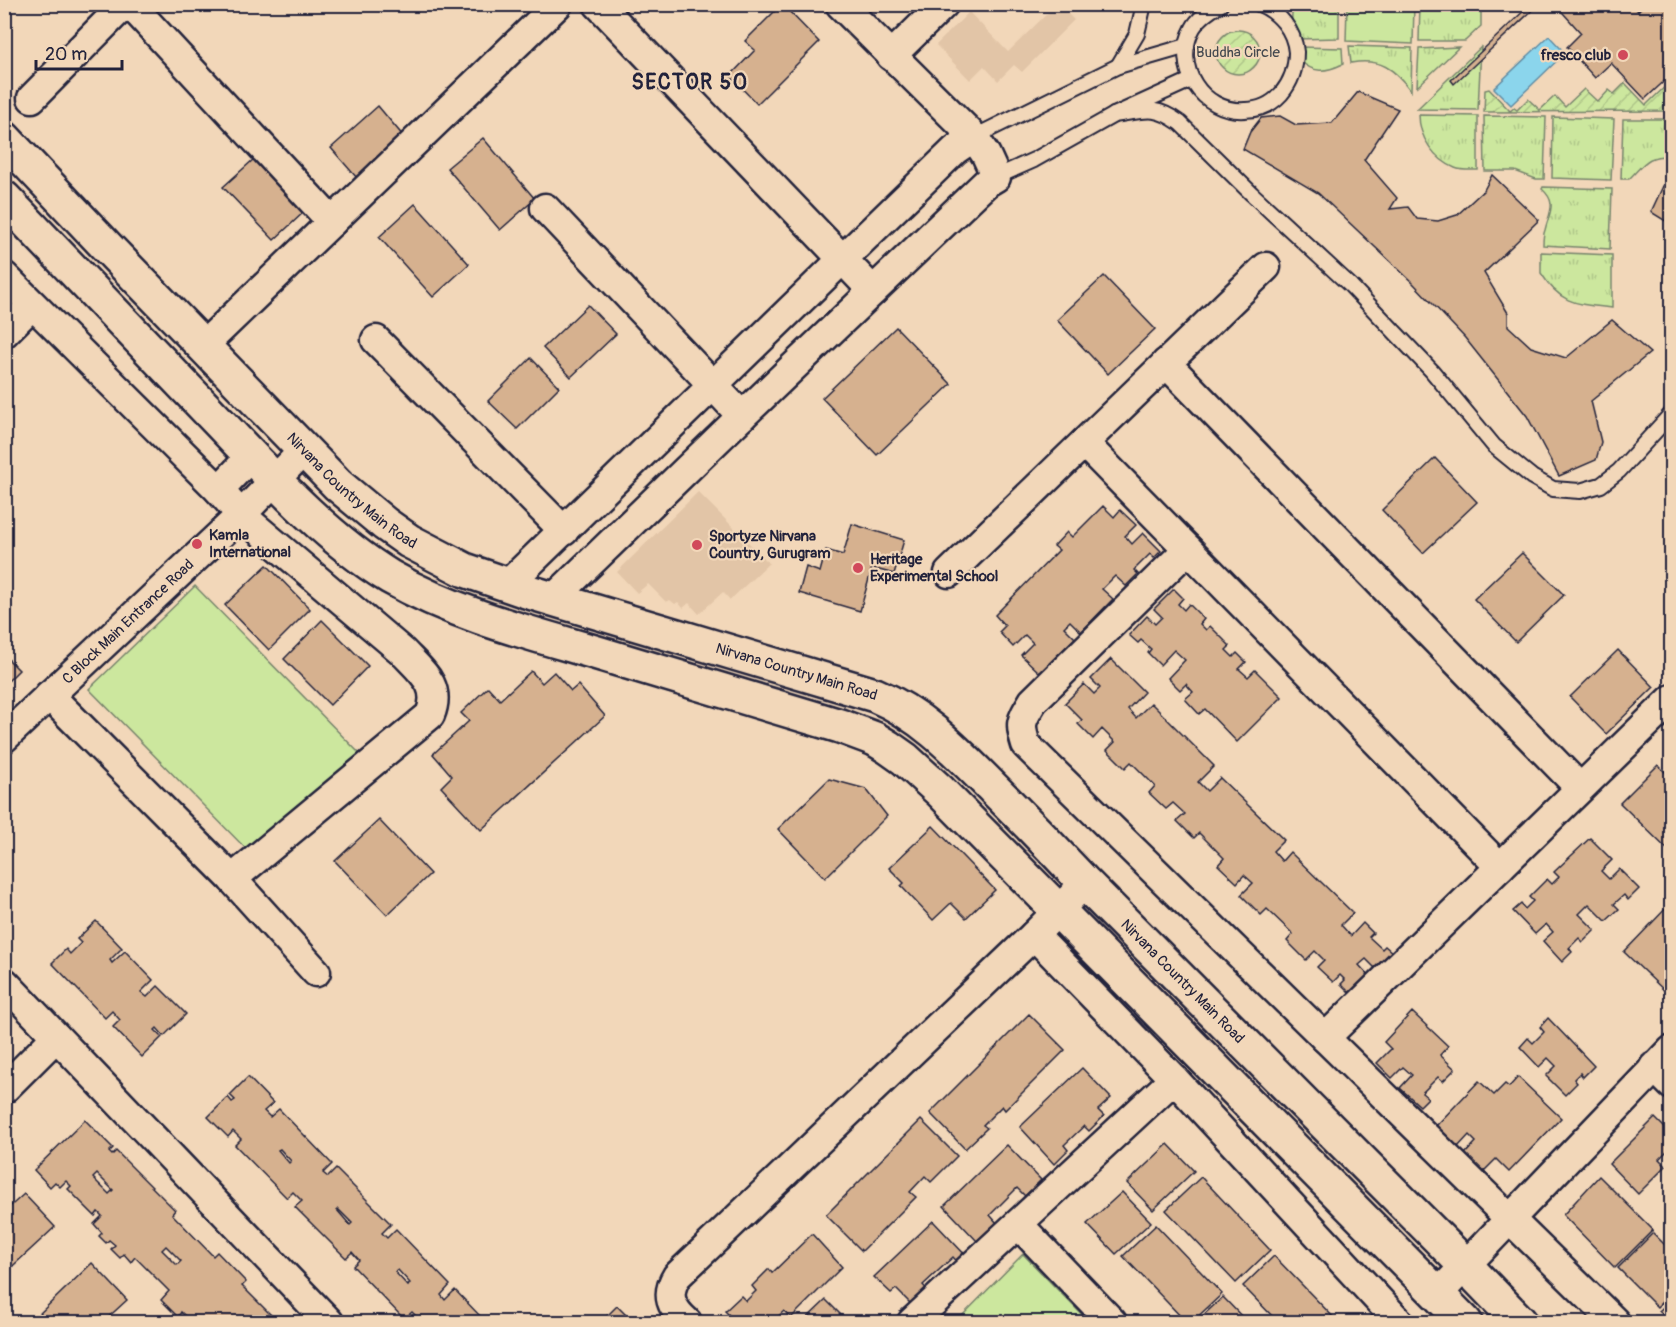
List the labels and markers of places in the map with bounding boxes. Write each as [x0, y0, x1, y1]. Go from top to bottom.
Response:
place label: fresco club [1541, 46, 1611, 65]
marker: fresco club [1616, 48, 1630, 62]
place label: Kamla International [209, 526, 291, 562]
place label: Sportyze Nirvana Country, Gurugram [709, 527, 831, 563]
marker: Kamla International [190, 537, 204, 551]
marker: Sportyze Nirvana Country, Gurugram [690, 538, 704, 552]
place label: Heritage Experimental School [870, 550, 998, 586]
marker: Heritage Experimental School [851, 561, 865, 575]

